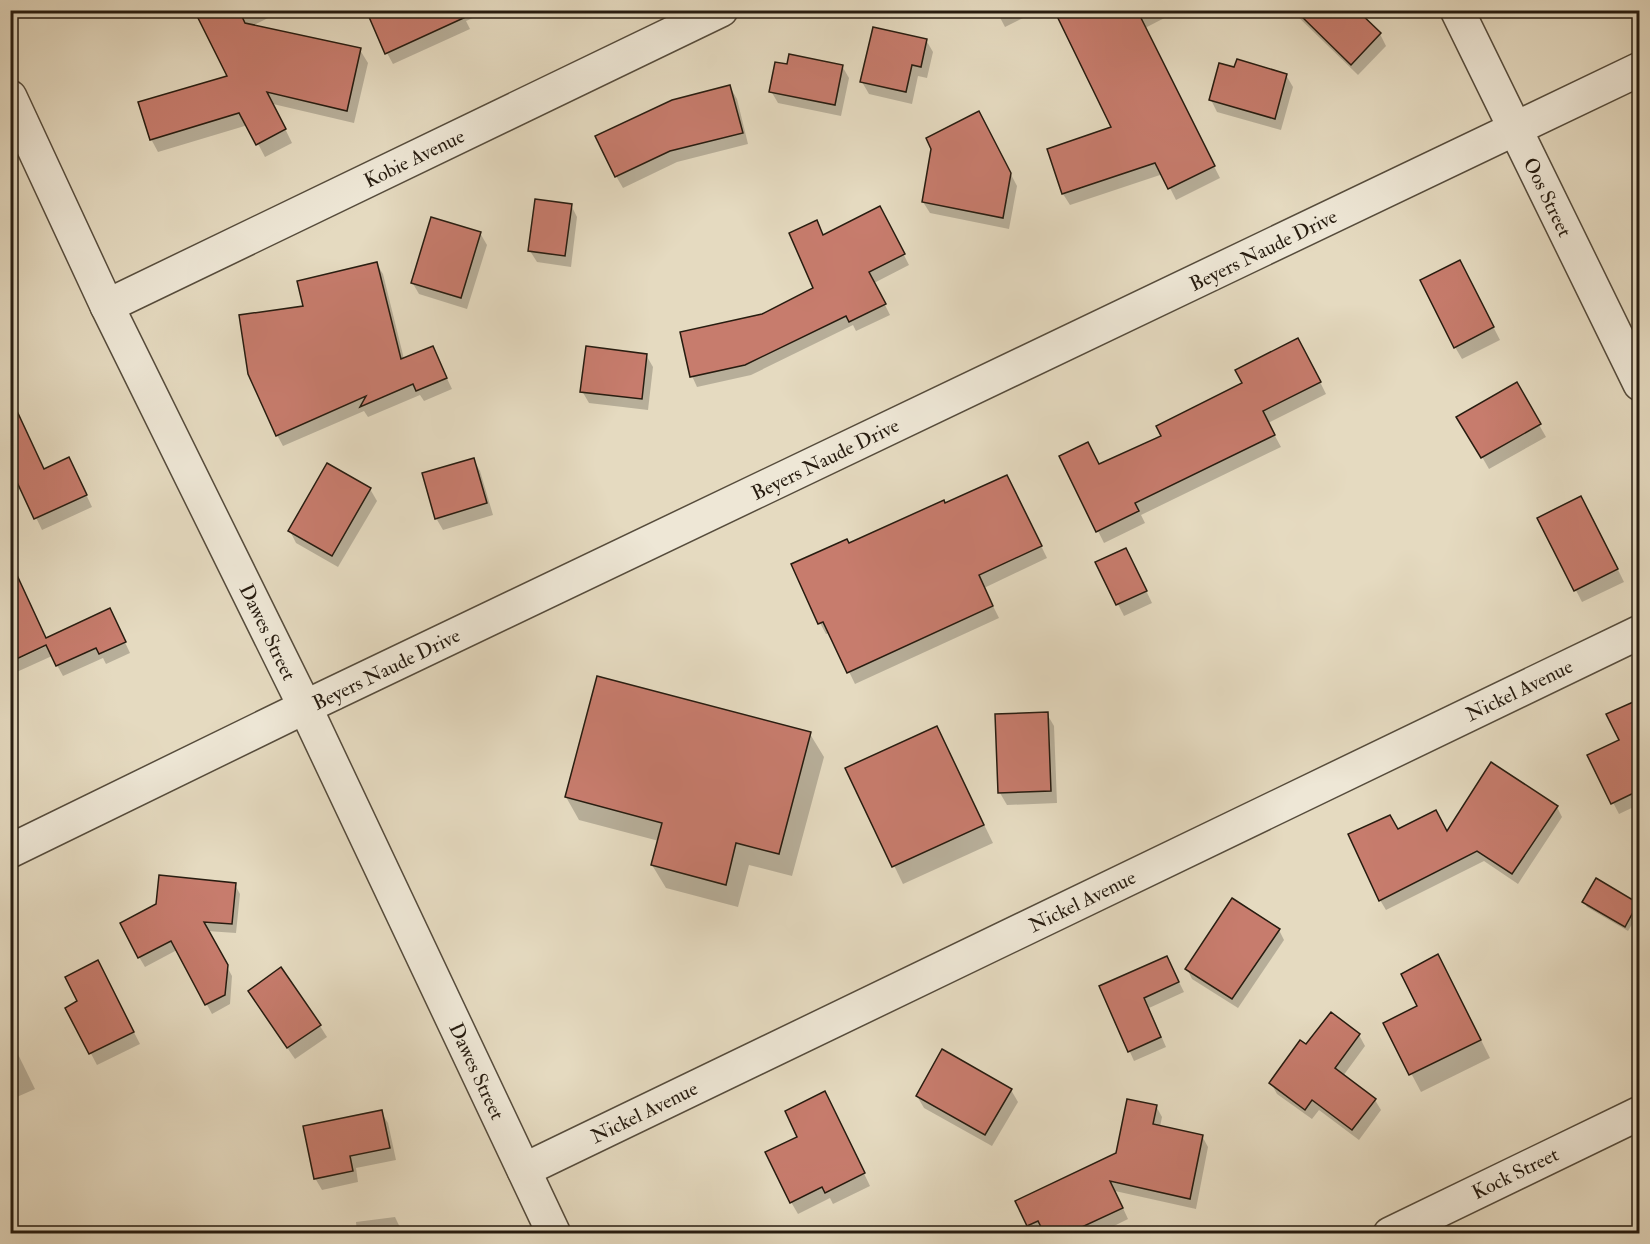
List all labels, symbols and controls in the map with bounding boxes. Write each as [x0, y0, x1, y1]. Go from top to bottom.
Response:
street label: Kobie Avenue [360, 123, 469, 194]
street label: Oos Street [1518, 153, 1578, 241]
street label: Beyers Naude Drive [1185, 204, 1341, 297]
street label: Beyers Naude Drive [747, 413, 903, 506]
street label: Dawes Street [233, 580, 302, 685]
street label: Beyers Naude Drive [308, 623, 464, 716]
street label: Nickel Avenue [1462, 654, 1577, 727]
street label: Nickel Avenue [1025, 865, 1140, 938]
street label: Dawes Street [443, 1019, 510, 1124]
street label: Nickel Avenue [587, 1076, 702, 1149]
street label: Kock Street [1468, 1142, 1563, 1205]

